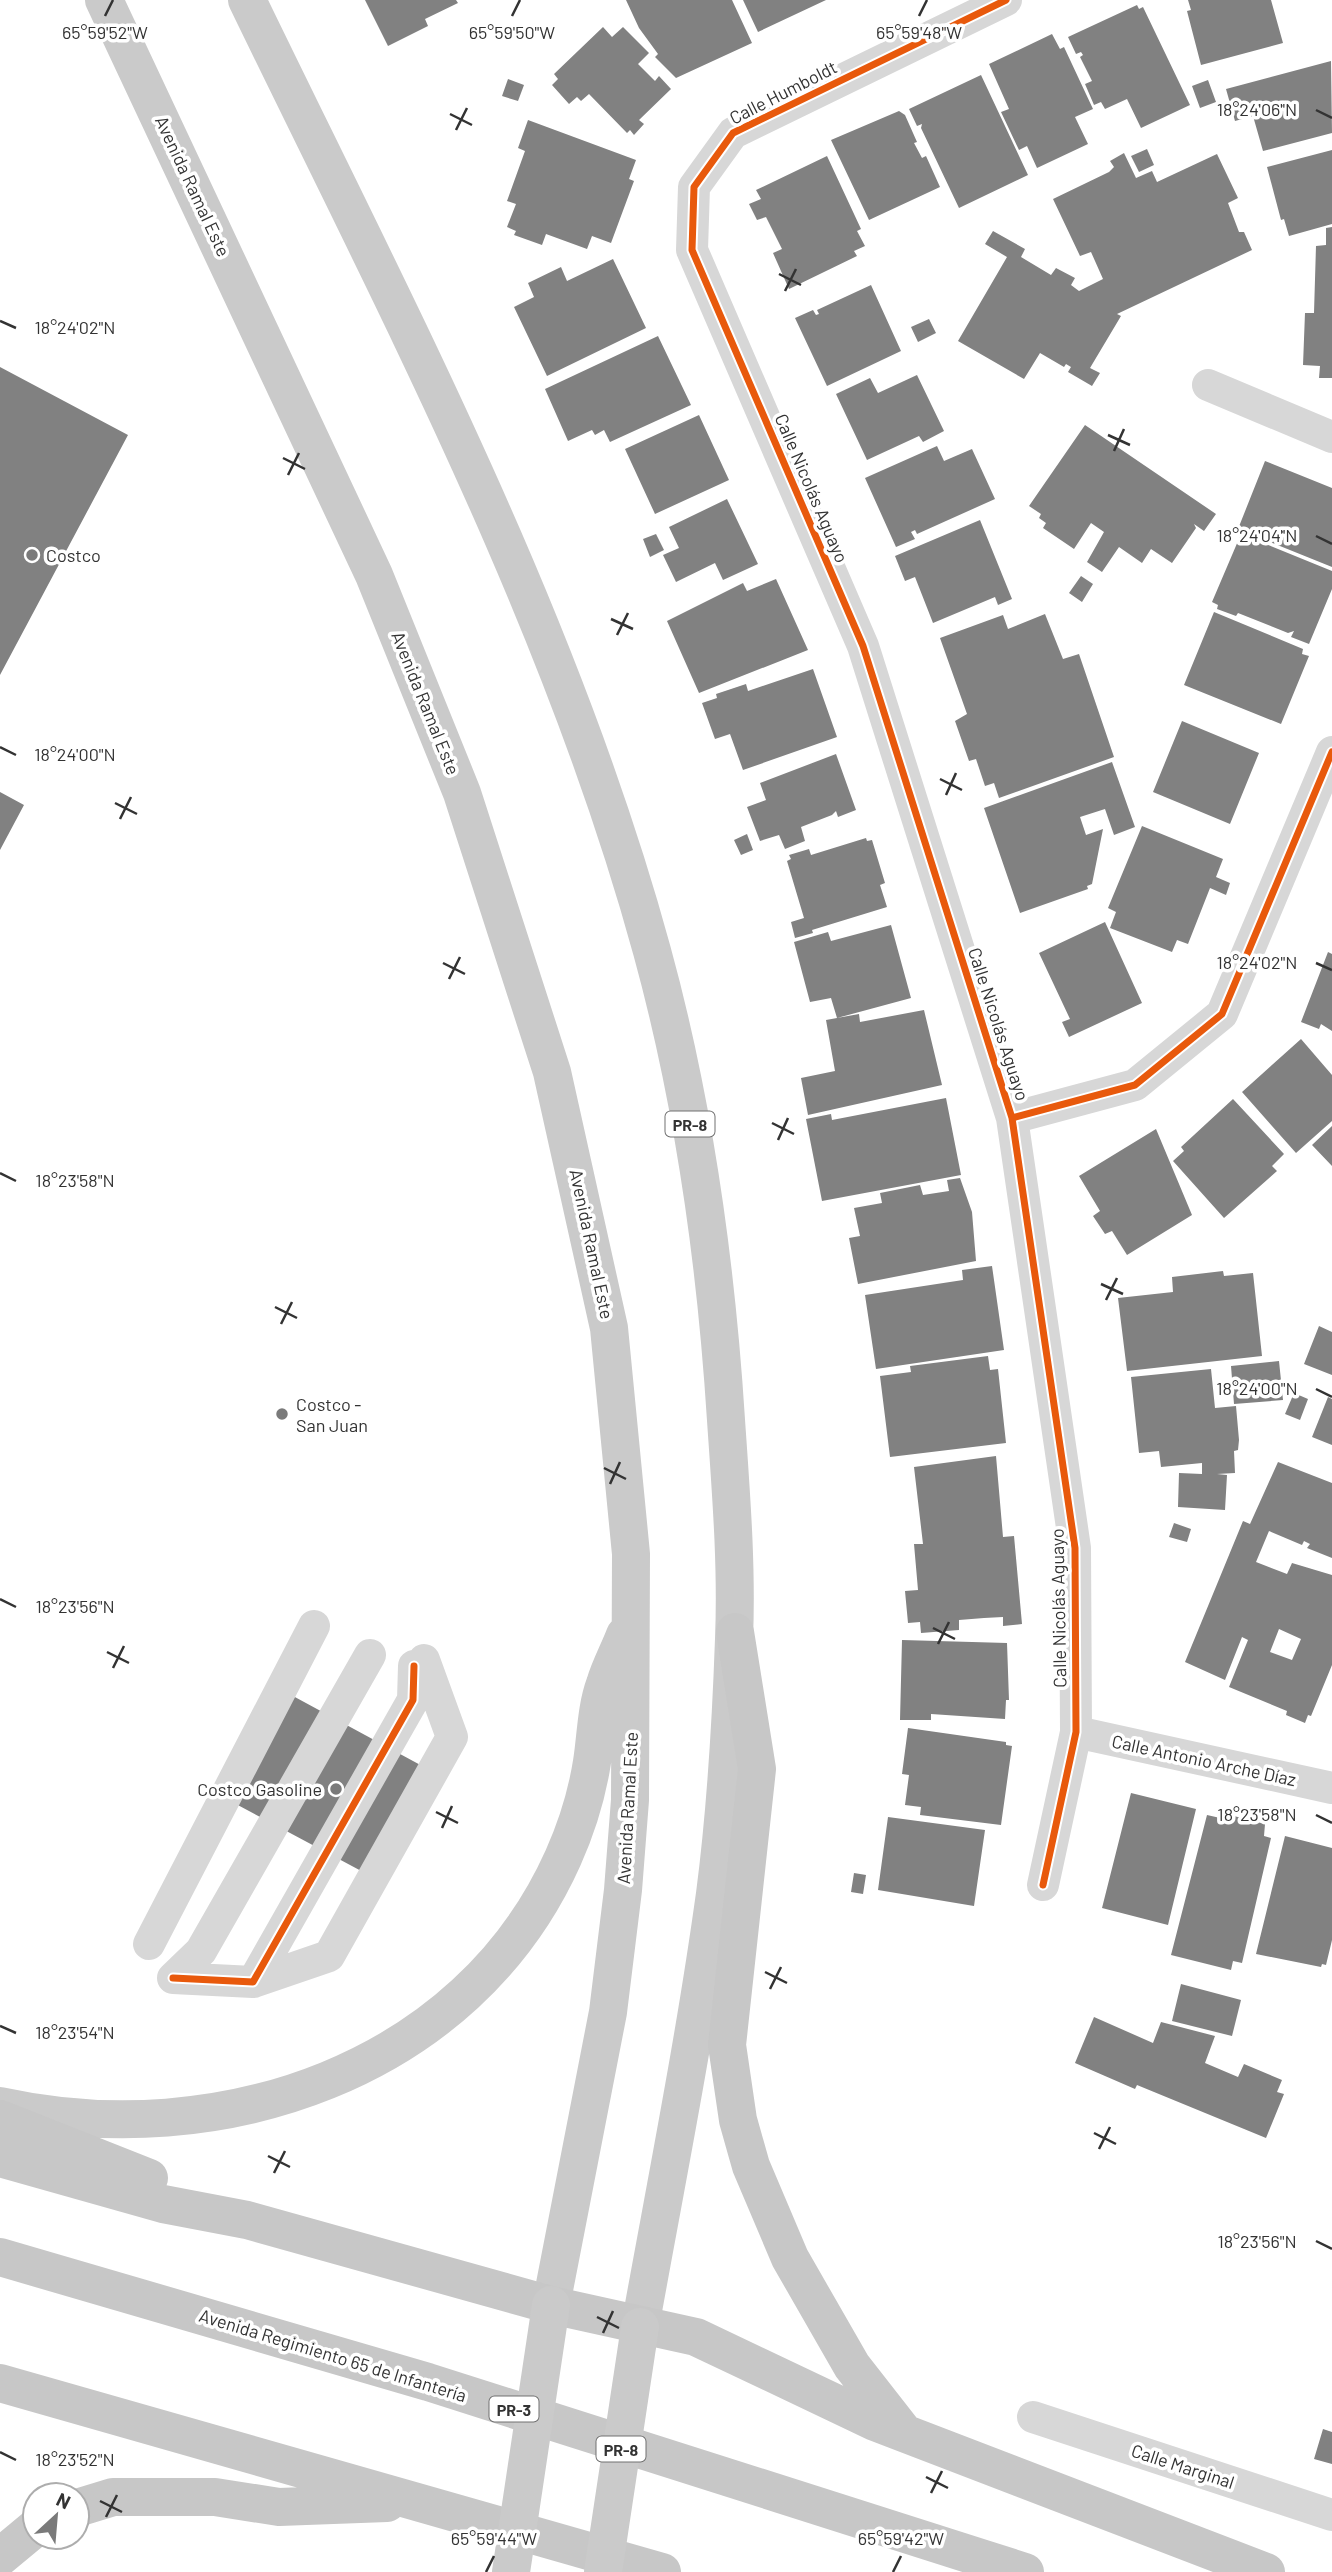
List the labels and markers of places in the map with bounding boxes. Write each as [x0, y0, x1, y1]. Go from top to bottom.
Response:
place label: Costco [46, 544, 101, 566]
marker: Costco [24, 547, 40, 563]
place label: Costco - San Juan [296, 1393, 368, 1436]
marker: Costco - San Juan [274, 1406, 290, 1422]
place label: Costco Gasoline [197, 1778, 322, 1800]
marker: Costco Gasoline [328, 1781, 344, 1797]

